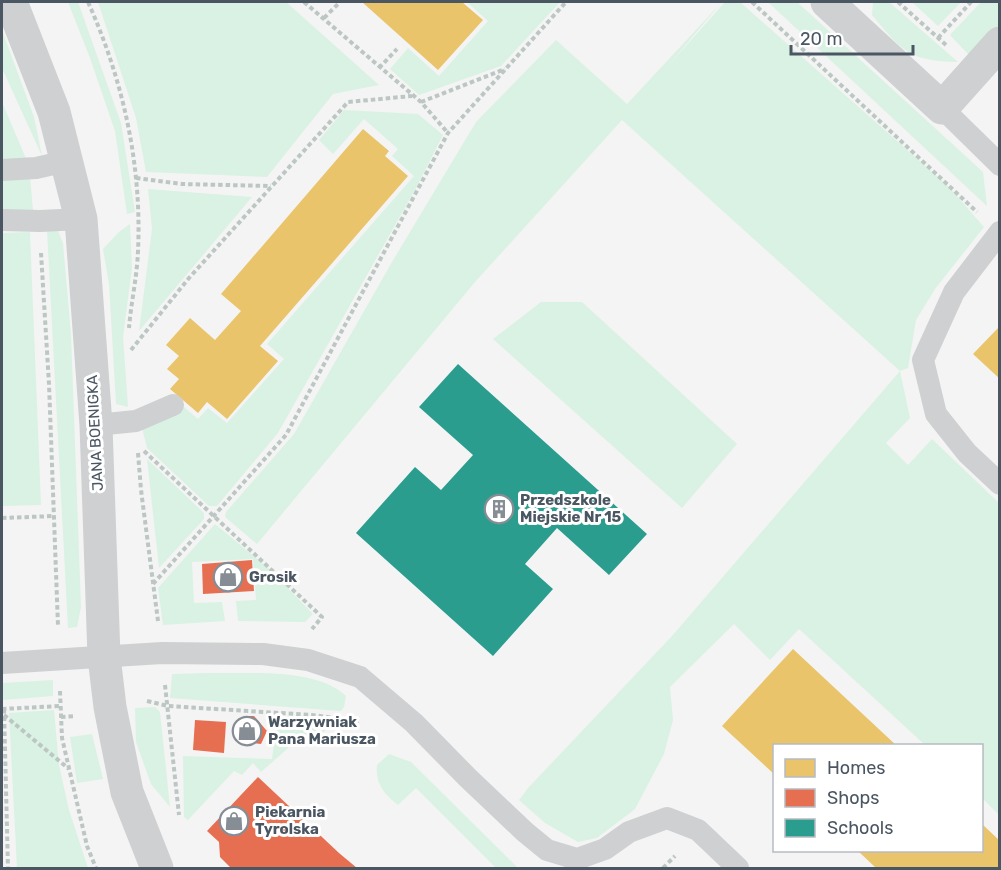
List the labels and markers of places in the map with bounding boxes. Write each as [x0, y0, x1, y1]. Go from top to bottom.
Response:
place label: Przedszkole Miejskie Nr 15 [520, 491, 622, 526]
building icon: Przedszkole Miejskie Nr 15 [483, 493, 515, 525]
shop icon: Grosik [212, 561, 244, 593]
place label: Grosik [249, 568, 297, 586]
place label: Warzywniak Pana Mariusza [268, 713, 376, 748]
shop icon: Warzywniak Pana Mariusza [231, 715, 263, 747]
place label: Piekarnia Tyrolska [255, 803, 326, 838]
shop icon: Piekarnia Tyrolska [218, 805, 250, 837]

